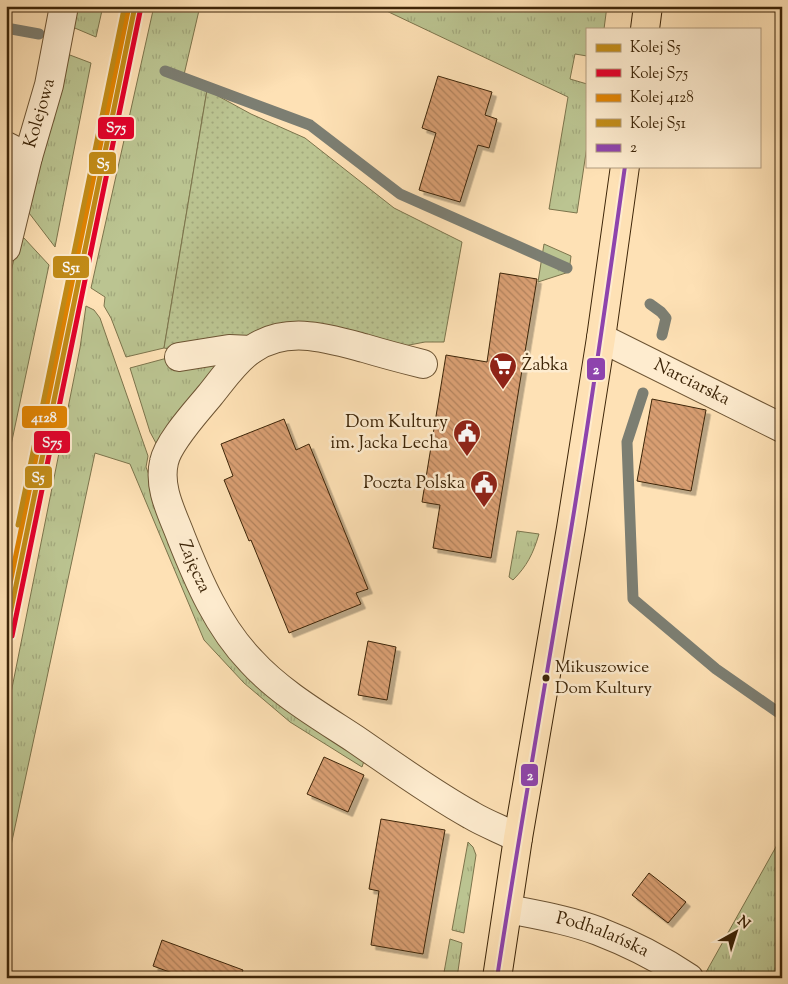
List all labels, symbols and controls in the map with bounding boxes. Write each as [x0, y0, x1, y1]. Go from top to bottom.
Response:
legend [586, 28, 760, 168]
text: Kolej S5 [630, 38, 681, 59]
text: Kolej S75 [630, 64, 688, 85]
street label: Kolejowa [18, 77, 63, 151]
text: Kolej 4128 [630, 88, 694, 109]
text: Kolej S51 [630, 114, 686, 135]
line badge: S75 [97, 116, 135, 140]
text: S75 [106, 119, 126, 139]
text: 2 [630, 138, 637, 159]
line badge: S5 [88, 151, 117, 175]
text: S5 [96, 155, 110, 175]
line badge: S51 [52, 255, 90, 279]
text: S51 [62, 259, 80, 279]
supermarket icon: Żabka [488, 351, 518, 390]
place label: Żabka [522, 353, 568, 379]
street label: Narciarska [649, 353, 734, 413]
line badge: 2 [586, 357, 606, 381]
text: 2 [593, 361, 600, 381]
line badge: 4128 [21, 405, 68, 429]
text: 4128 [30, 409, 57, 429]
place label: Dom Kultury im. Jacka Lecha [330, 410, 448, 457]
public building icon: Dom Kultury im. Jacka Lecha [452, 418, 482, 457]
line badge: S75 [33, 430, 71, 454]
text: S75 [42, 434, 62, 454]
line badge: S5 [24, 465, 53, 489]
text: S5 [31, 469, 45, 489]
public building icon: Poczta Polska [469, 469, 499, 508]
place label: Poczta Polska [363, 471, 465, 497]
street label: Zajęcza [171, 537, 216, 598]
place label: Mikuszowice Dom Kultury [555, 656, 653, 701]
marker: Mikuszowice Dom Kultury [541, 673, 551, 683]
line badge: 2 [520, 763, 539, 787]
text: 2 [527, 767, 534, 787]
street label: Podhalańska [553, 906, 653, 965]
north arrow [710, 906, 760, 956]
text: N [732, 912, 754, 935]

